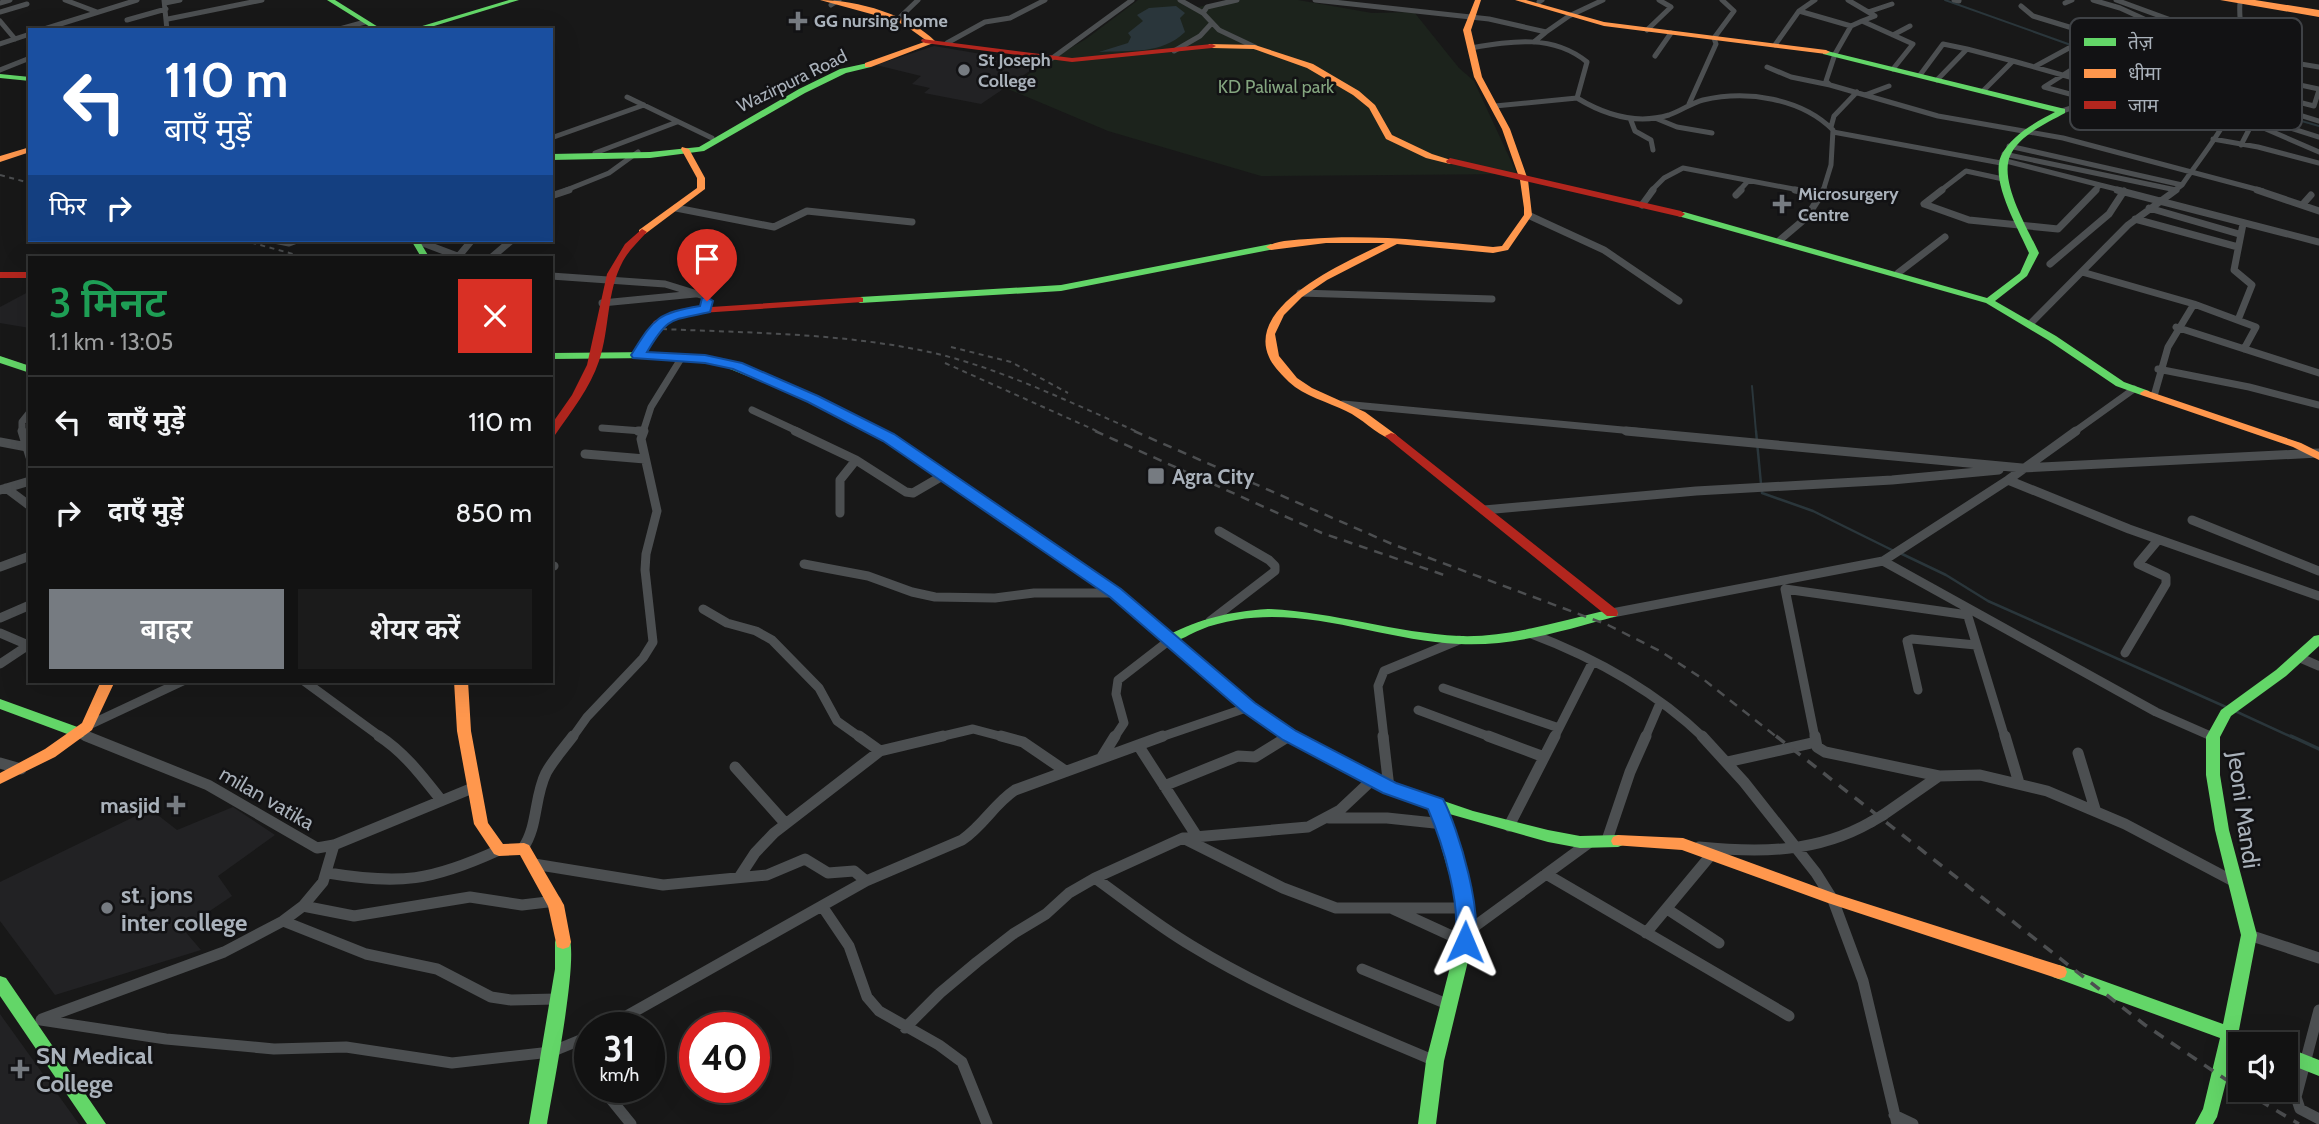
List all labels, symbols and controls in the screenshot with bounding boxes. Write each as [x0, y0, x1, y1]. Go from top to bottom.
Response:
place label: GG nursing home [814, 10, 948, 32]
marker: GG nursing home [788, 11, 808, 31]
legend [2070, 18, 2302, 130]
text: तेज़ [2128, 31, 2154, 54]
street label: Wazirpura Road [733, 45, 851, 117]
place label: St Joseph College [978, 49, 1051, 92]
text: 110 m [164, 50, 288, 109]
icon: left [49, 56, 140, 147]
marker: St Joseph College [956, 62, 972, 78]
text: धीमा [2128, 62, 2162, 85]
park label: KD Paliwal park [1218, 76, 1335, 98]
text: जाम [2128, 94, 2159, 117]
text: बाएँ मुड़ें [164, 110, 252, 149]
place label: Microsurgery Centre [1798, 183, 1899, 226]
icon: right [100, 189, 138, 227]
text: फिर [49, 190, 86, 222]
marker: Microsurgery Centre [1772, 194, 1792, 214]
pin [677, 229, 737, 301]
icon: arrive [688, 240, 726, 278]
text: 3 मिनट [49, 276, 166, 328]
button: close [458, 279, 532, 353]
text: 1.1 km · 13:05 [49, 328, 173, 356]
icon: left [49, 403, 87, 441]
text: बाएँ मुड़ें [108, 404, 185, 436]
text: 110 m [468, 406, 532, 438]
place label: Agra City [1172, 464, 1255, 489]
marker: Agra City [1146, 466, 1166, 486]
icon: right [49, 494, 87, 532]
text: दाएँ मुड़ें [108, 495, 184, 527]
text: 850 m [455, 497, 532, 529]
button: बाहर [49, 589, 284, 669]
button: शेयर करें [298, 589, 532, 669]
street label: Jeoni Mandi [2221, 749, 2267, 870]
street label: milan vatika [215, 761, 319, 835]
place label: masjid [100, 793, 160, 818]
marker: masjid [166, 795, 186, 815]
place label: st. jons inter college [121, 880, 247, 937]
marker: st. jons inter college [99, 900, 115, 916]
position arrow [1428, 905, 1502, 979]
speed limit sign: 40 [679, 1012, 770, 1103]
text: 31 [604, 1027, 635, 1070]
map controls [2228, 1032, 2298, 1102]
button: sound [2228, 1032, 2298, 1102]
place label: SN Medical College [36, 1041, 153, 1098]
marker: SN Medical College [10, 1059, 30, 1079]
text: km/h [600, 1064, 639, 1086]

